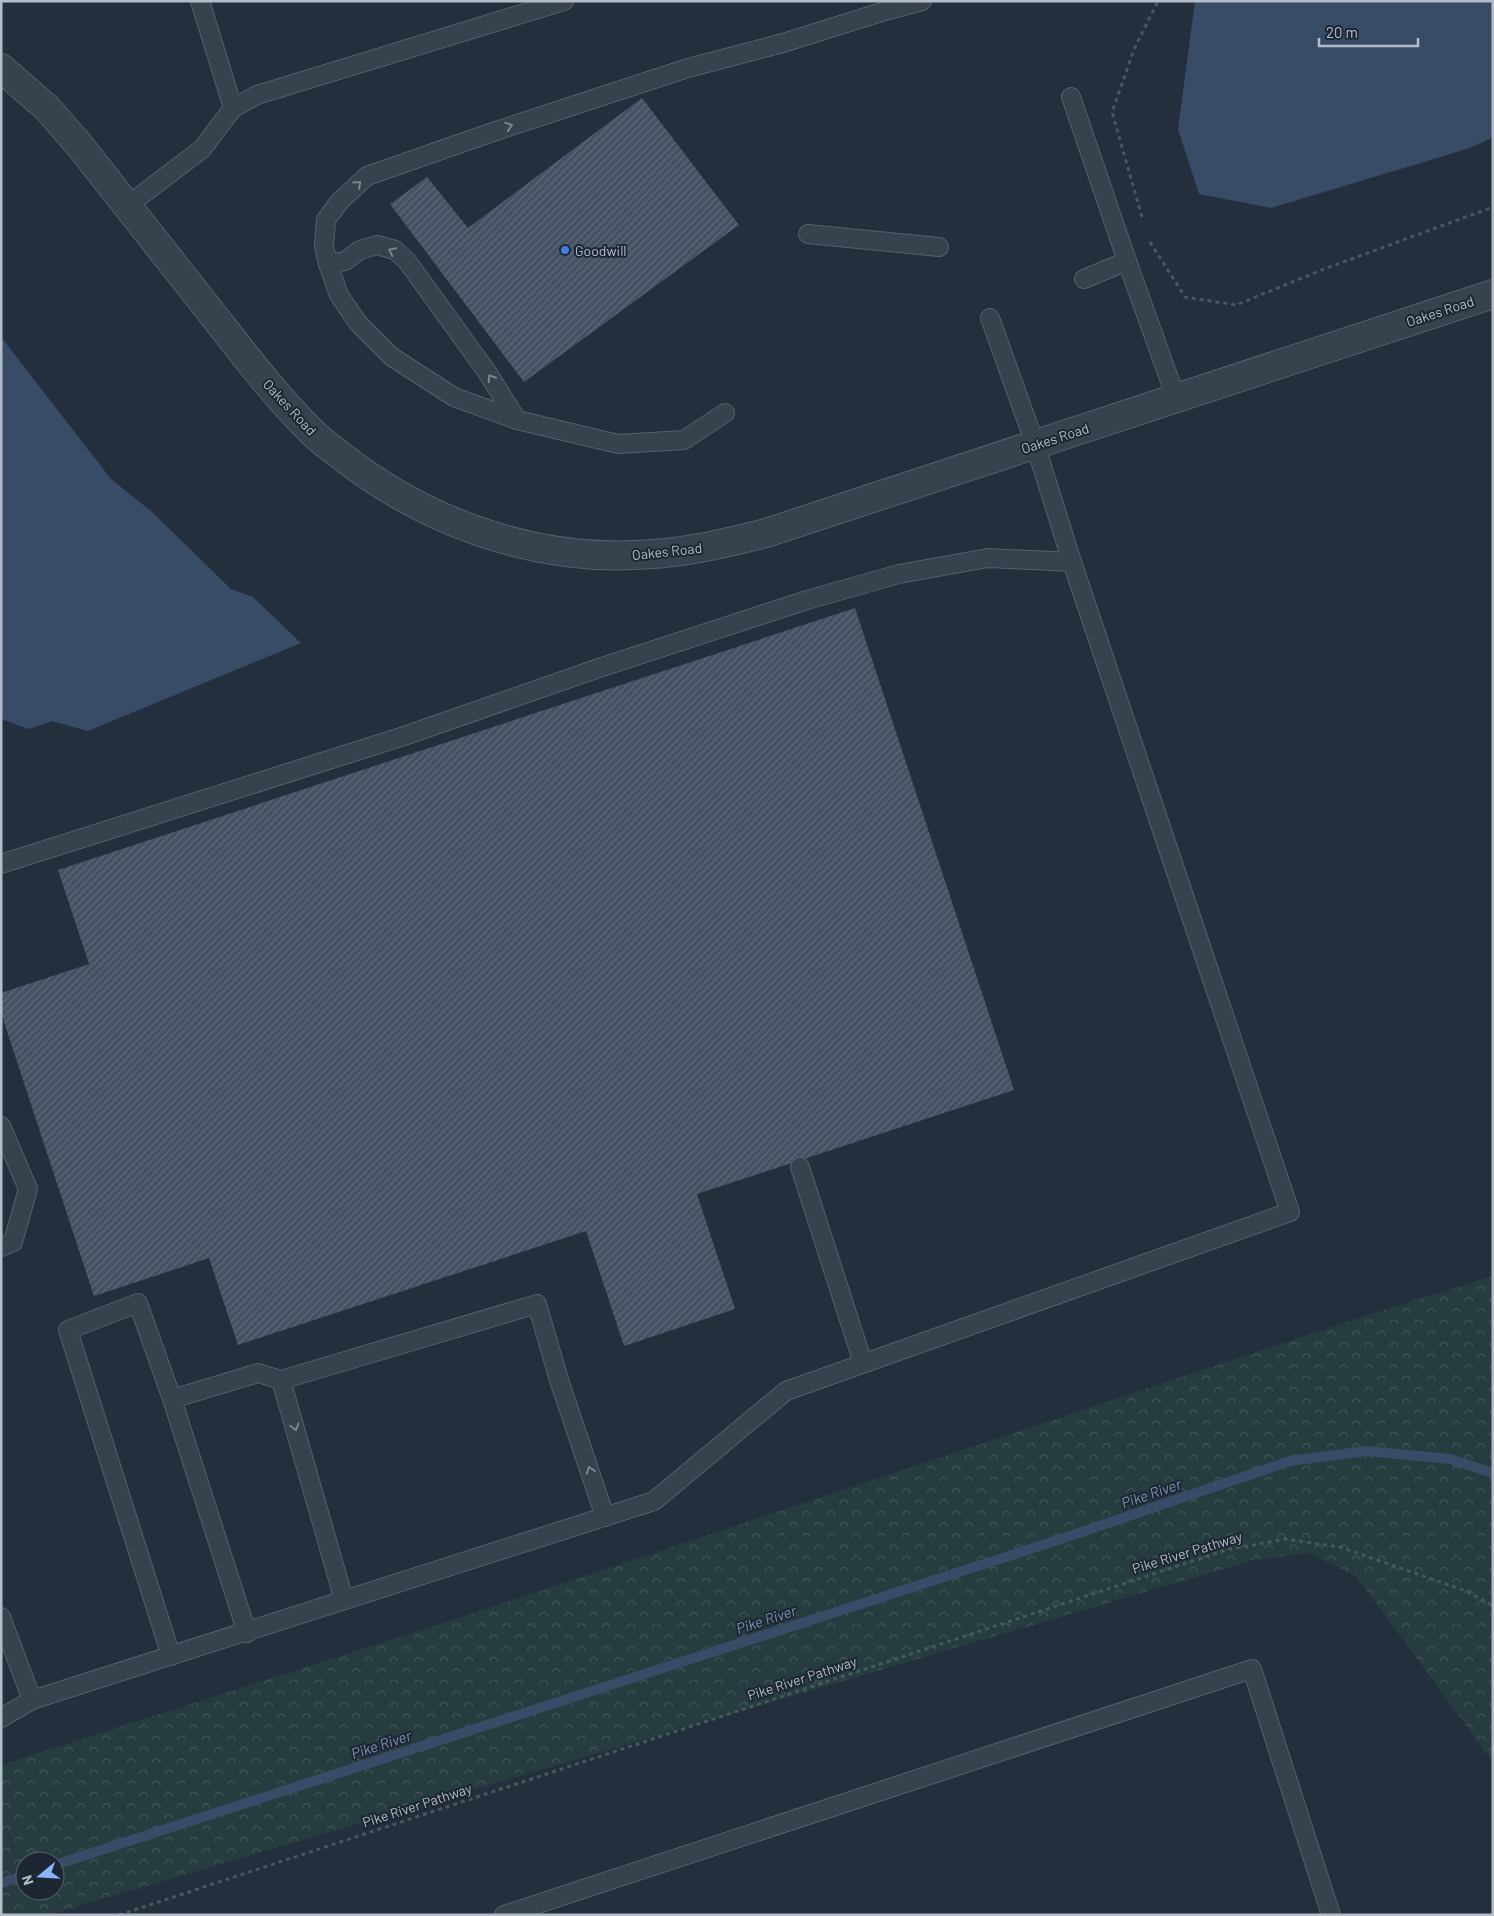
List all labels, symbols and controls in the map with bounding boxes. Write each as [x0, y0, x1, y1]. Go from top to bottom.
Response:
scale bar [1319, 15, 1418, 47]
text: 20 m [1326, 23, 1358, 41]
one-way arrow [504, 122, 513, 132]
one-way arrow [353, 181, 362, 190]
place label: Goodwill [575, 242, 627, 259]
marker: Goodwill [559, 244, 571, 256]
one-way arrow [388, 247, 397, 257]
street label: Oakes Road [1404, 292, 1476, 330]
street label: Oakes Road [260, 375, 320, 439]
one-way arrow [488, 375, 497, 384]
street label: Oakes Road [1019, 419, 1091, 457]
street label: Oakes Road [631, 539, 703, 563]
one-way arrow [289, 1422, 299, 1430]
one-way arrow [585, 1467, 595, 1475]
water label: Pike River [1119, 1474, 1184, 1512]
street label: Pike River Pathway [1130, 1527, 1245, 1577]
water label: Pike River [734, 1601, 799, 1637]
street label: Pike River Pathway [745, 1652, 859, 1704]
water label: Pike River [349, 1726, 414, 1762]
street label: Pike River Pathway [360, 1779, 474, 1831]
north arrow [15, 1851, 65, 1901]
text: N [18, 1873, 37, 1887]

